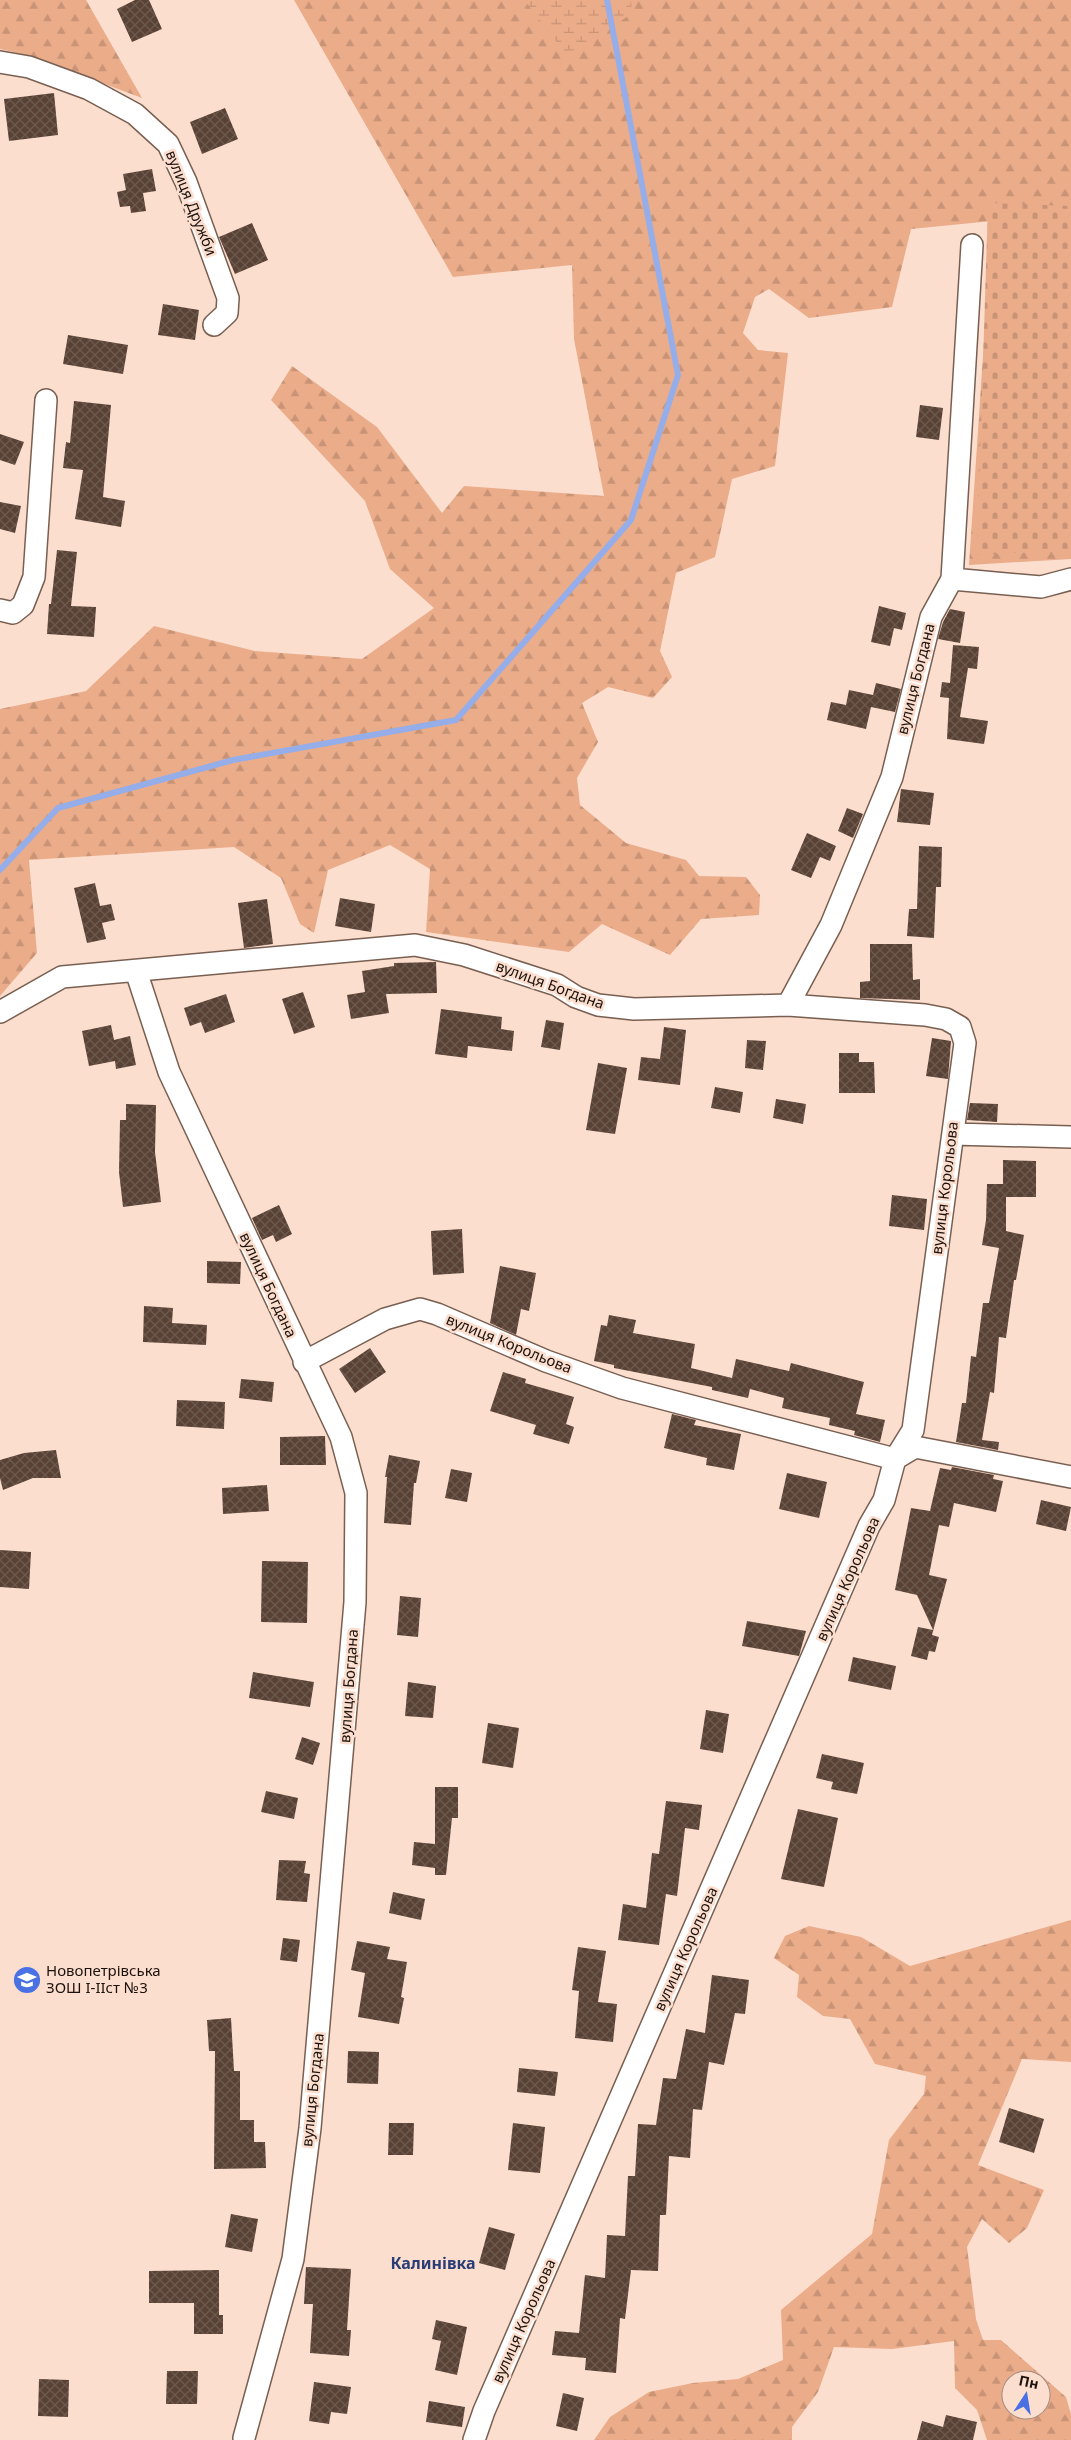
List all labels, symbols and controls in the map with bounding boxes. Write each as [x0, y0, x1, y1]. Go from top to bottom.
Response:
street label: вулиця Дружби [162, 147, 222, 258]
street label: вулиця Богдана [892, 621, 939, 737]
street label: вулиця Богдана [493, 955, 607, 1013]
street label: вулиця Корольова [926, 1120, 962, 1255]
street label: вулиця Богдана [236, 1229, 302, 1341]
street label: вулиця Корольова [444, 1309, 575, 1377]
street label: вулиця Корольова [811, 1513, 883, 1644]
street label: вулиця Богдана [334, 1628, 362, 1744]
street label: вулиця Корольова [649, 1883, 721, 2014]
place label: Новопетрівська ЗОШ I-IIст №3 [46, 1960, 161, 1997]
school or university icon: Новопетрівська ЗОШ I-IIст №3 [12, 1965, 42, 1995]
street label: вулиця Богдана [296, 2032, 328, 2148]
district label: Калинівка [390, 2252, 476, 2274]
street label: вулиця Корольова [487, 2255, 559, 2386]
north arrow [1001, 2370, 1051, 2420]
text: Пн [1017, 2370, 1040, 2393]

